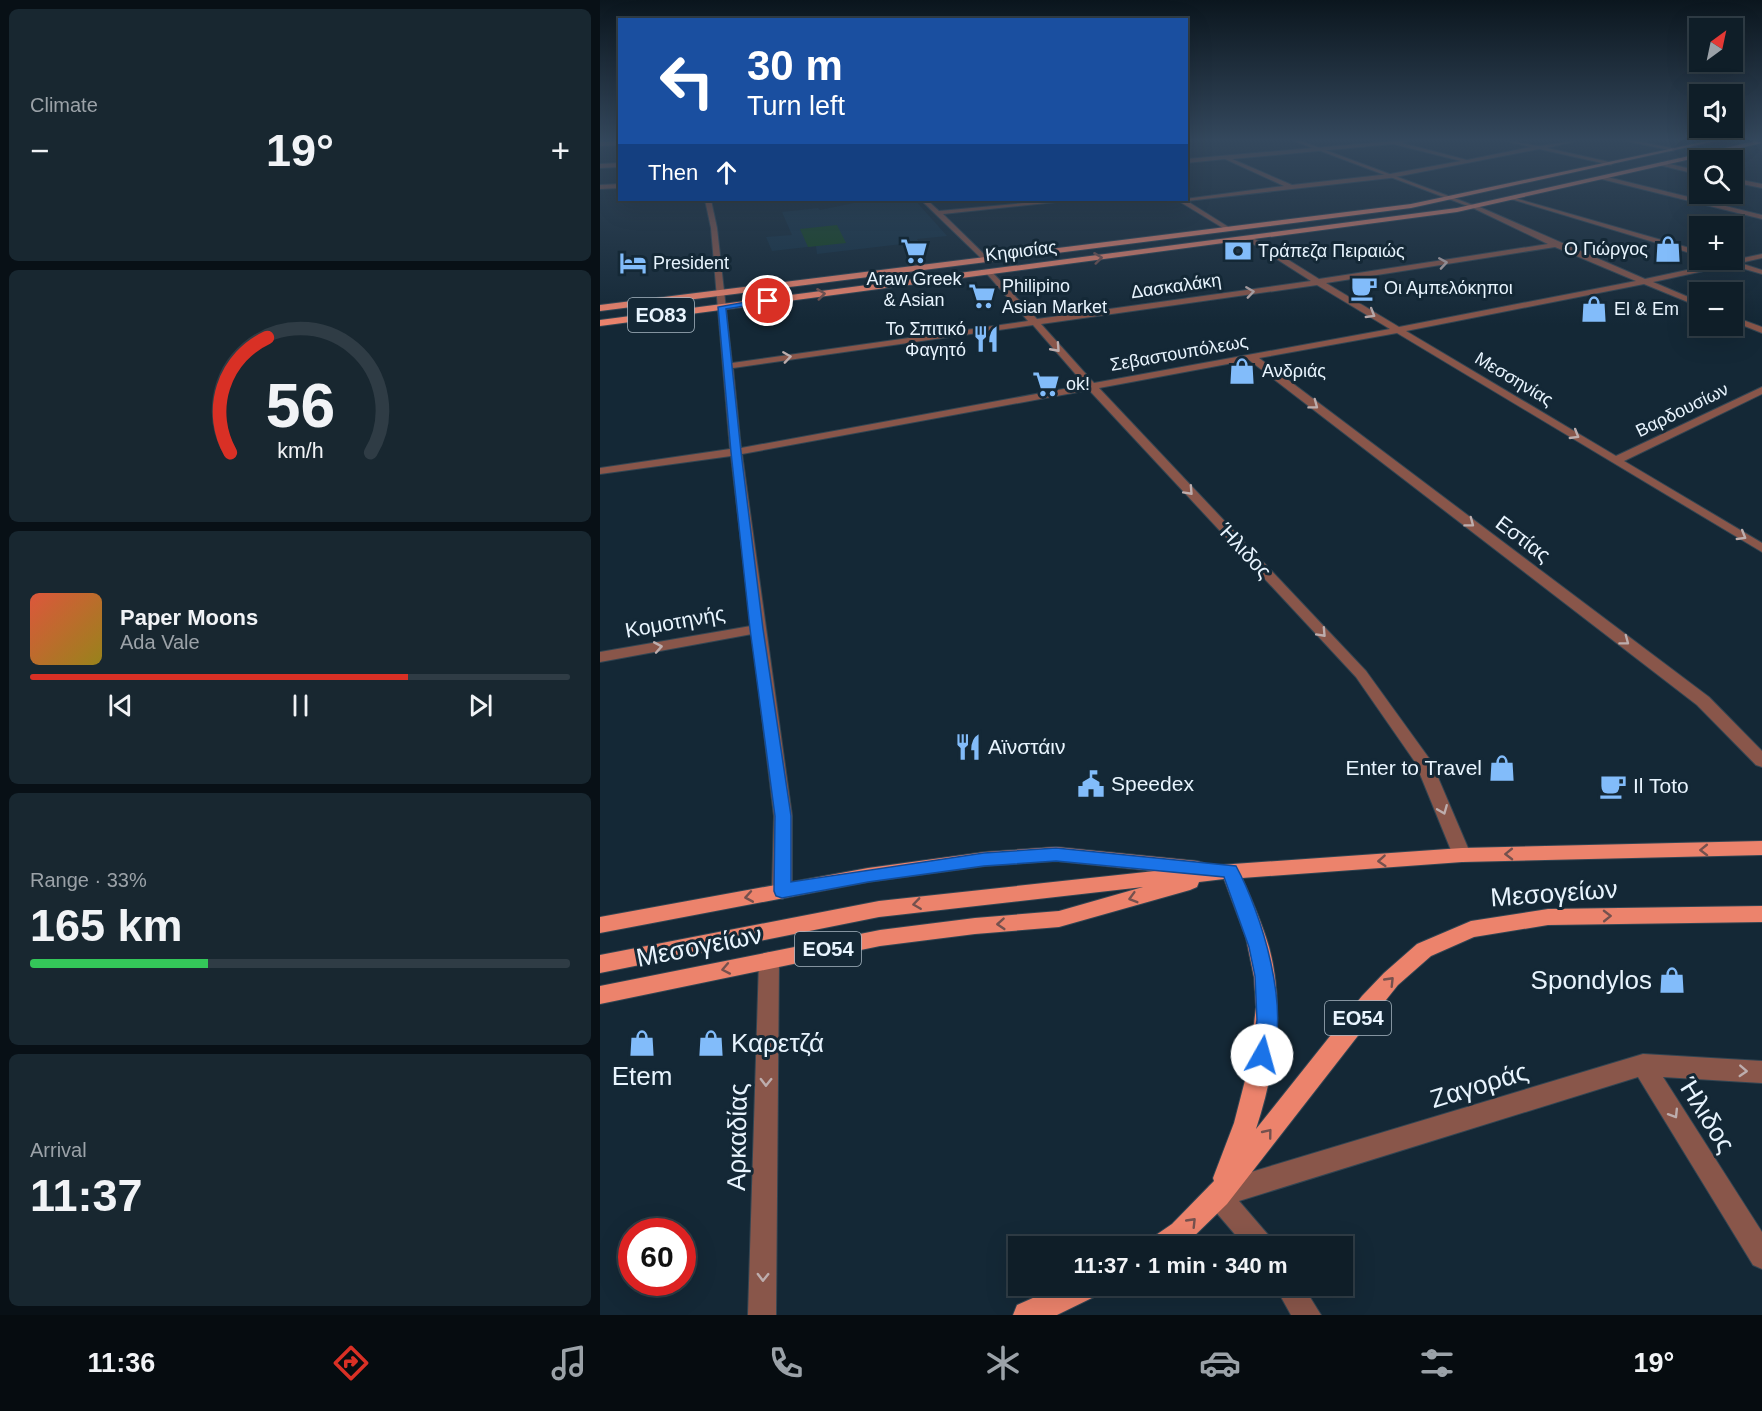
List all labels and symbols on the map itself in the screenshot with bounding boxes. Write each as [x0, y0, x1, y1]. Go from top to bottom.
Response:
north arrow [1689, 18, 1743, 72]
shop icon: Ο Γιώργος [1653, 234, 1683, 264]
supermarket icon: Araw Greek & Asian [899, 236, 929, 266]
bank icon: Τράπεζα Πειραιώς [1223, 236, 1253, 266]
street label: Κηφισίας [984, 237, 1058, 265]
place label: Ο Γιώργος [1564, 239, 1648, 259]
place label: Τράπεζα Πειραιώς [1258, 241, 1405, 261]
hotel icon: President [618, 248, 648, 278]
one-way arrow [1094, 252, 1103, 265]
place label: President [653, 253, 729, 273]
one-way arrow [1438, 257, 1448, 269]
place label: Araw Greek & Asian [866, 269, 963, 310]
street label: Δασκαλάκη [1130, 270, 1222, 302]
cafe icon: Οι Αμπελόκηποι [1349, 273, 1379, 303]
pin [742, 275, 793, 326]
place label: Philipino Asian Market [1002, 276, 1107, 317]
place label: Οι Αμπελόκηποι [1384, 278, 1513, 298]
supermarket icon: Philipino Asian Market [967, 281, 997, 311]
one-way arrow [1245, 286, 1255, 298]
one-way arrow [817, 288, 826, 301]
shop icon: El & Em [1579, 294, 1609, 324]
road number: ΕΟ83 [628, 298, 694, 332]
place label: El & Em [1614, 299, 1679, 319]
one-way arrow [1365, 306, 1375, 318]
place label: Το Σπιτικό Φαγητό [885, 319, 966, 360]
restaurant icon: Το Σπιτικό Φαγητό [971, 324, 1001, 354]
street label: Σεβαστουπόλεως [1109, 331, 1250, 375]
one-way arrow [1049, 341, 1060, 352]
street label: Μεσσηνίας [1471, 348, 1557, 410]
one-way arrow [782, 352, 791, 364]
shop icon: Ανδριάς [1227, 356, 1257, 386]
place label: Ανδριάς [1262, 361, 1326, 381]
supermarket icon: ok! [1031, 369, 1061, 399]
place label: ok! [1066, 374, 1090, 394]
street label: Βαρδουσίων [1632, 379, 1732, 441]
one-way arrow [1308, 397, 1319, 408]
one-way arrow [1569, 427, 1579, 439]
one-way arrow [1181, 483, 1192, 494]
street label: Εστίας [1492, 511, 1555, 567]
one-way arrow [1463, 516, 1474, 527]
street label: Ήλιδος [1214, 518, 1276, 583]
one-way arrow [1736, 528, 1746, 540]
street label: Κομοτηνής [623, 601, 727, 642]
one-way arrow [1315, 626, 1326, 637]
one-way arrow [1618, 634, 1629, 645]
one-way arrow [653, 641, 662, 653]
restaurant icon: Αϊνστάιν [953, 732, 983, 762]
place label: Αϊνστάιν [988, 735, 1065, 758]
shop icon: Enter to Travel [1487, 753, 1517, 783]
place label: Enter to Travel [1345, 756, 1482, 779]
public building icon: Speedex [1076, 769, 1106, 799]
cafe icon: Il Toto [1598, 771, 1628, 801]
place label: Speedex [1111, 772, 1194, 795]
place label: Il Toto [1633, 774, 1689, 797]
one-way arrow [1436, 804, 1448, 815]
one-way arrow [1699, 843, 1708, 856]
one-way arrow [1504, 848, 1513, 860]
one-way arrow [1378, 854, 1387, 867]
street label: Μεσογείων [1489, 874, 1619, 912]
one-way arrow [744, 890, 754, 902]
one-way arrow [1129, 891, 1139, 903]
one-way arrow [912, 898, 921, 910]
one-way arrow [1602, 910, 1611, 922]
one-way arrow [997, 917, 1006, 930]
street label: Μεσογείων [634, 919, 764, 973]
road number: ΕΟ54 [795, 932, 861, 966]
one-way arrow [721, 962, 731, 975]
place label: Spondylos [1531, 965, 1652, 995]
shop icon: Spondylos [1657, 965, 1687, 995]
one-way arrow [1383, 977, 1394, 987]
road number: ΕΟ54 [1325, 1001, 1391, 1035]
position arrow [1230, 1023, 1294, 1087]
shop icon: Etem [627, 1028, 657, 1058]
shop icon: Καρετζά [696, 1028, 726, 1058]
place label: Καρετζά [731, 1028, 824, 1058]
street label: Ζαγοράς [1426, 1056, 1532, 1114]
place label: Etem [612, 1061, 672, 1091]
one-way arrow [1738, 1064, 1747, 1077]
street label: Ήλιδος [1672, 1071, 1741, 1158]
one-way arrow [760, 1078, 773, 1087]
street label: Αρκαδίας [721, 1083, 753, 1191]
one-way arrow [1666, 1108, 1677, 1119]
one-way arrow [1261, 1129, 1272, 1140]
speed limit sign: 60 [618, 1218, 696, 1296]
one-way arrow [1184, 1219, 1195, 1230]
one-way arrow [757, 1273, 769, 1282]

